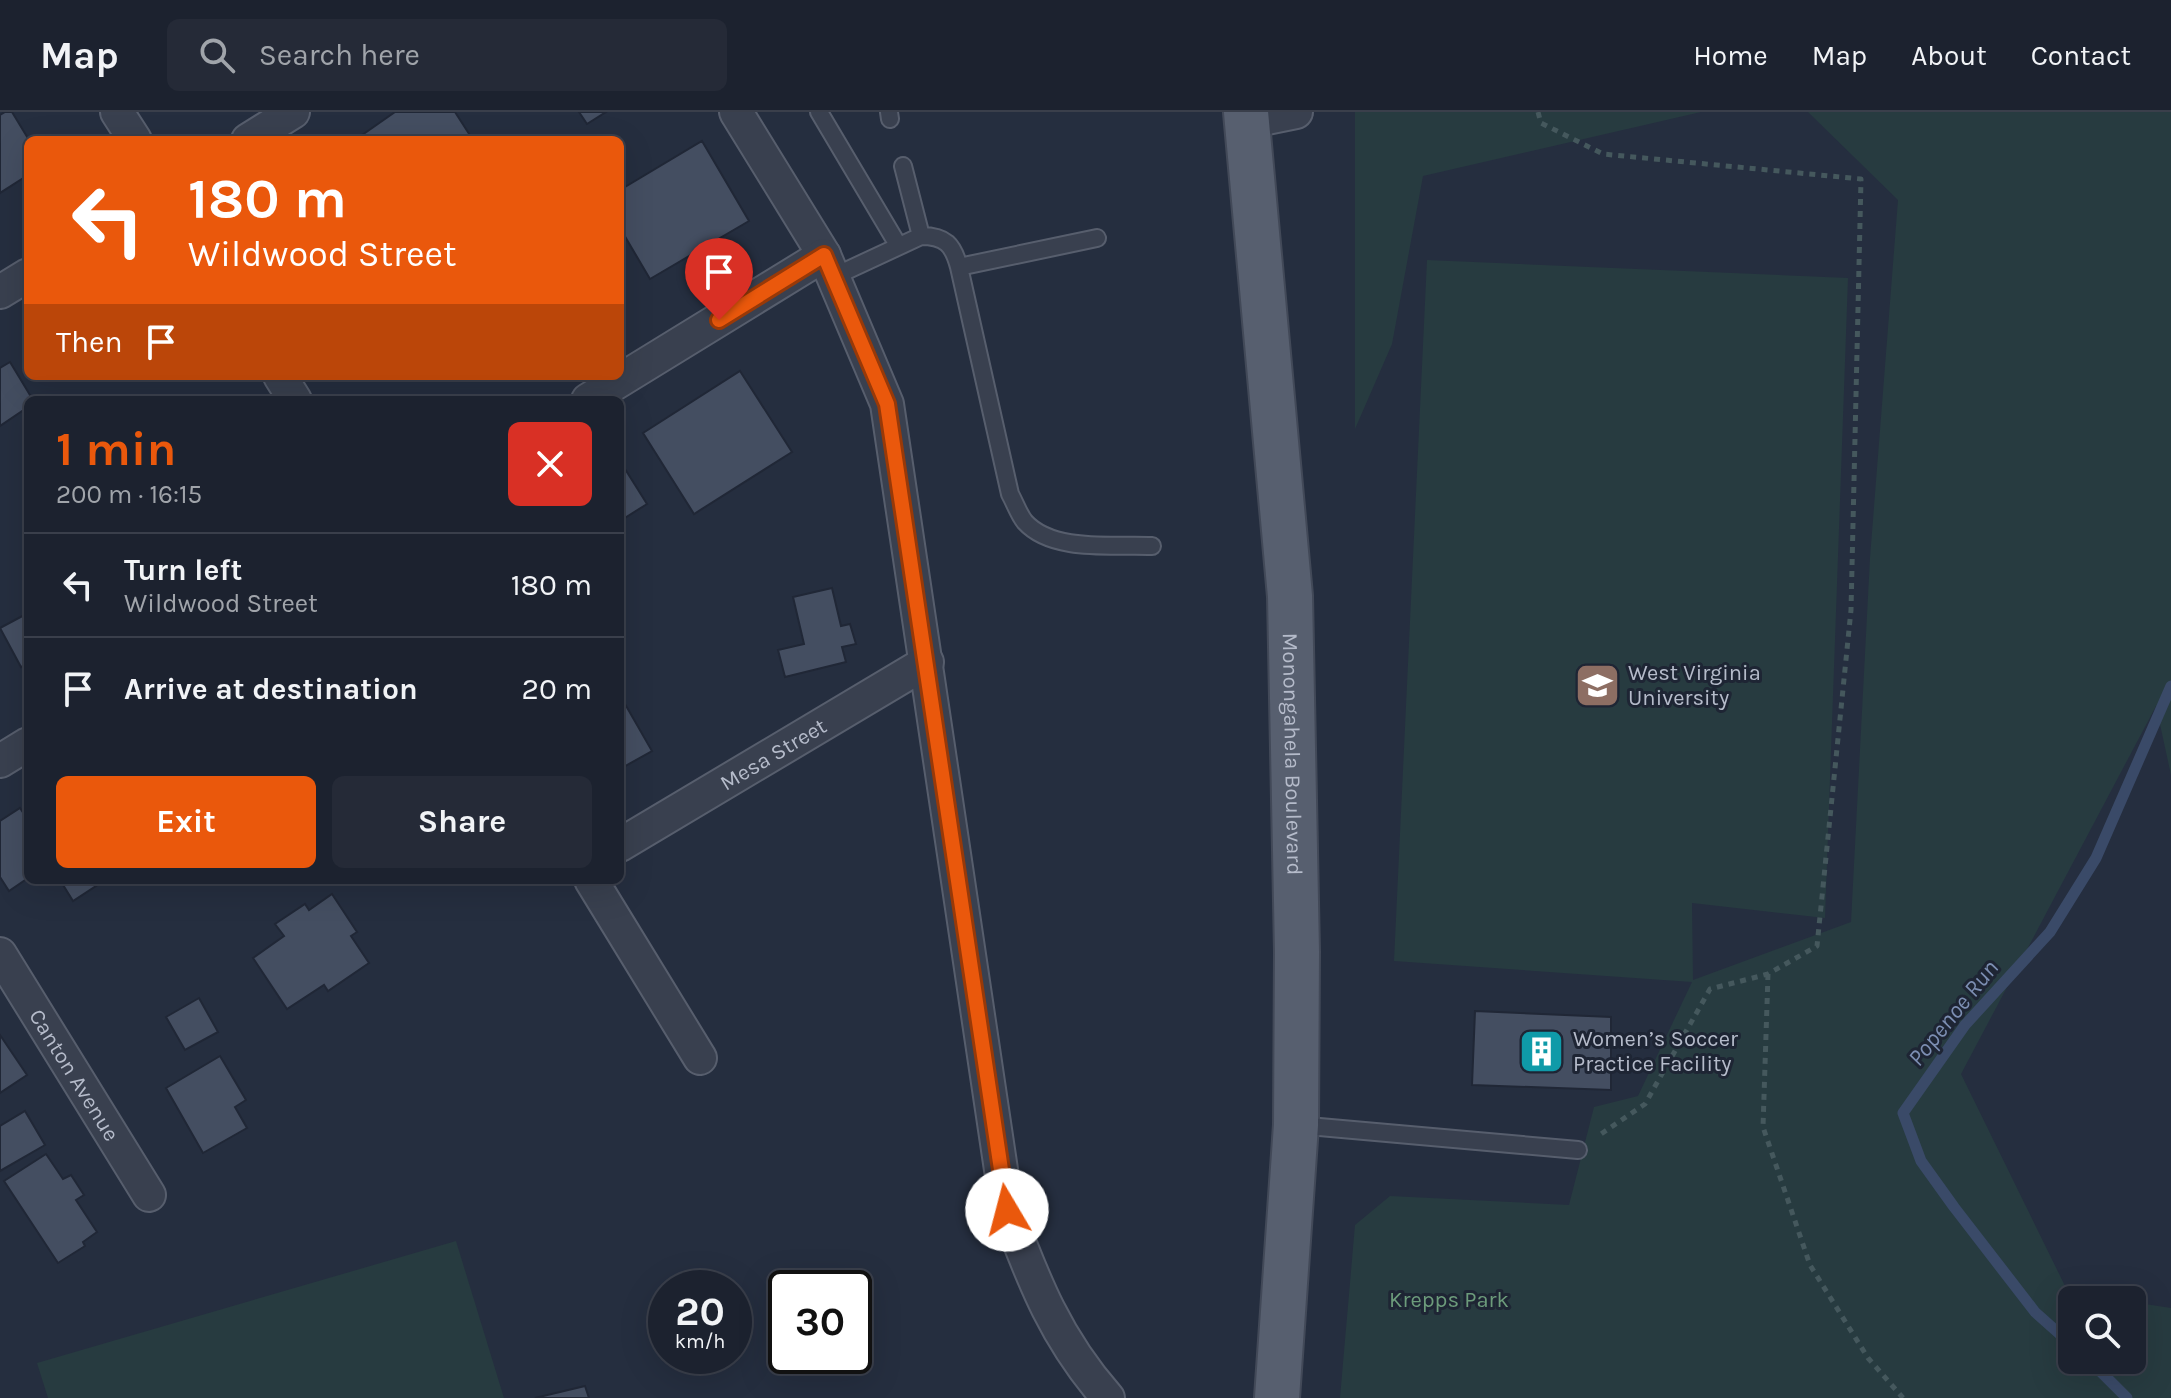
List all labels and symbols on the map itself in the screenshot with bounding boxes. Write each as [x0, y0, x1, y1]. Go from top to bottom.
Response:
pin [685, 238, 753, 320]
street label: Monongahela Boulevard [1277, 632, 1307, 876]
place label: West Virginia University [1628, 660, 1761, 711]
school or university icon: West Virginia University [1573, 661, 1621, 709]
street label: Mesa Street [716, 713, 831, 796]
water label: Popenoe Run [1902, 954, 2004, 1072]
street label: Canton Avenue [23, 1005, 124, 1146]
place label: Women’s Soccer Practice Facility [1573, 1026, 1738, 1077]
building icon: Women’s Soccer Practice Facility [1518, 1027, 1566, 1075]
position arrow [965, 1168, 1049, 1252]
speed limit sign: 30 [768, 1270, 872, 1374]
park label: Krepps Park [1389, 1287, 1509, 1313]

